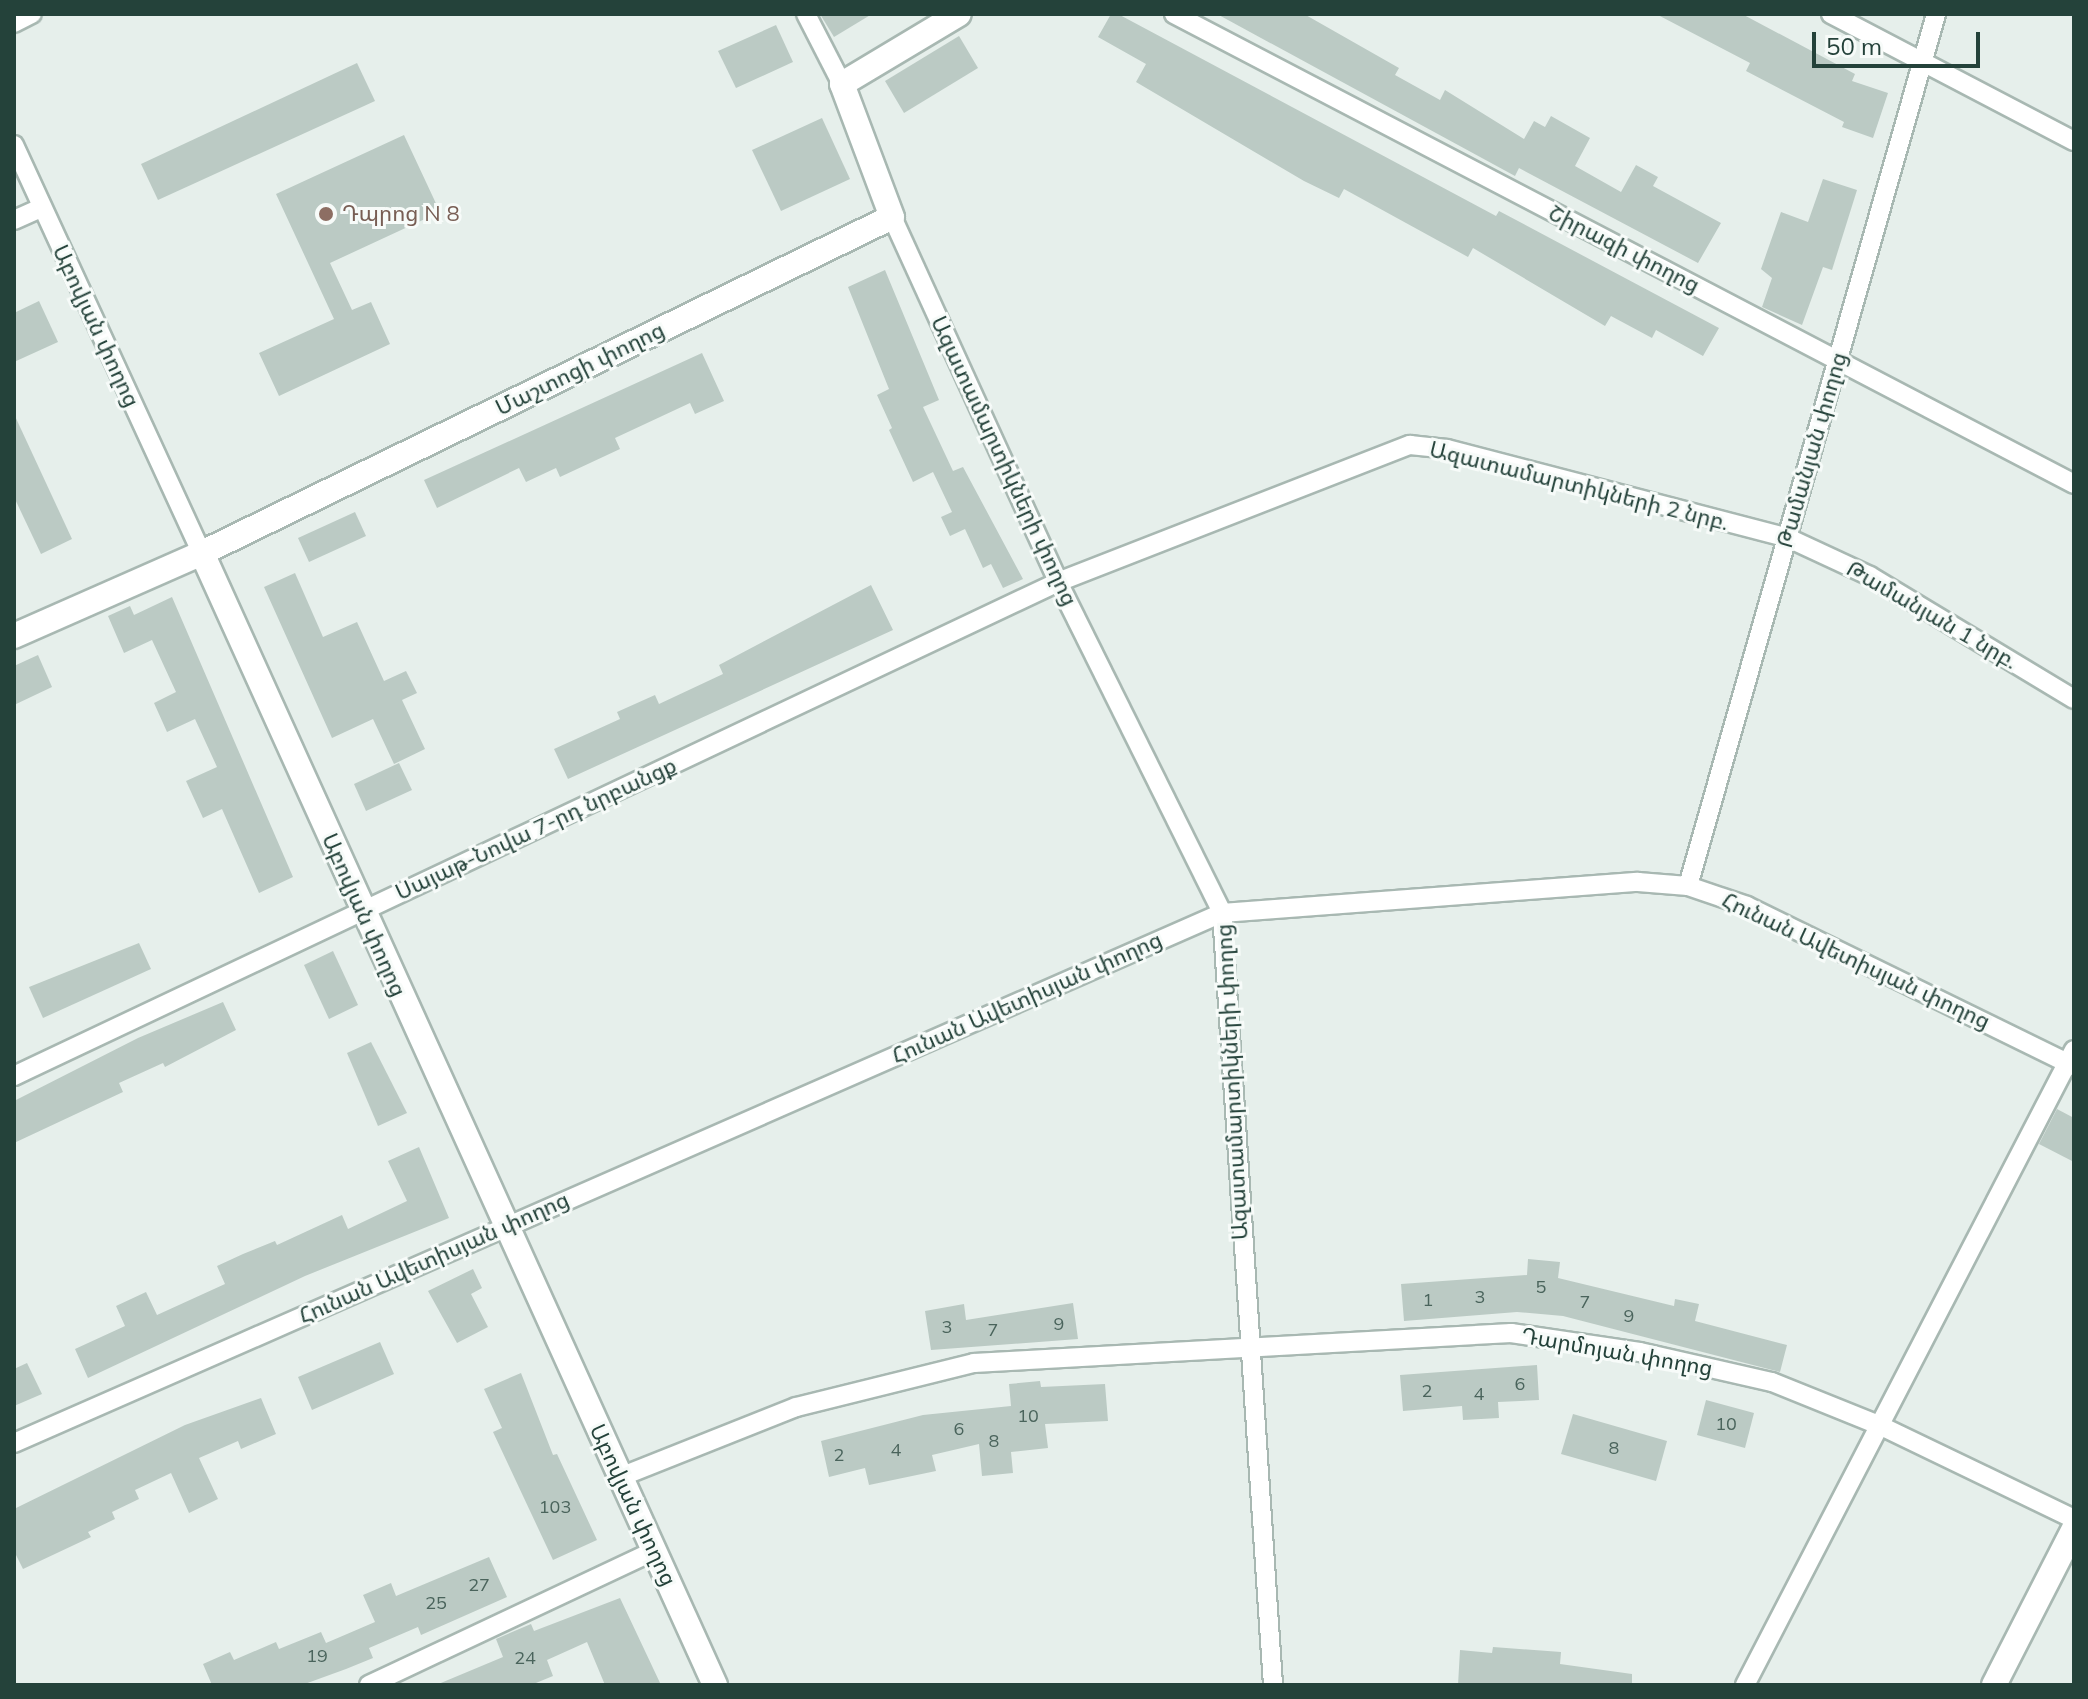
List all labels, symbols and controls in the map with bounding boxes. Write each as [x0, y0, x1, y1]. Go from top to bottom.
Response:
scale bar [1816, 16, 1984, 66]
text: 50 m [1826, 31, 1882, 61]
street label: Շիրազի փողոց [1544, 200, 1704, 298]
place label: Դպրոց N 8 [342, 201, 460, 227]
marker: Դպրոց N 8 [317, 205, 335, 223]
street label: Աբովյան փողոց [47, 241, 145, 411]
street label: Ազատամարտիկների փողոց [925, 312, 1083, 610]
street label: Մաշտոցի փողոց [491, 317, 669, 421]
street label: Թամանյան փողոց [1771, 349, 1853, 551]
street label: Ազատամարտիկների 2 նրբ. [1427, 436, 1731, 536]
street label: Թամանյան 1 նրբ. [1842, 555, 2022, 675]
street label: Սայաթ-Նովա 7-րդ նրբանցք [391, 752, 681, 906]
street label: Աբովյան փողոց [316, 829, 412, 1001]
street label: Հունան Ավետիսյան փողոց [1718, 887, 1994, 1035]
street label: Ազատամարտիկների փողոց [1211, 923, 1253, 1241]
street label: Հունան Ավետիսյան փողոց [888, 926, 1166, 1070]
street label: Հունան Ավետիսյան փողոց [295, 1186, 573, 1330]
house number: 5 [1536, 1276, 1546, 1298]
house number: 3 [1475, 1286, 1485, 1308]
house number: 1 [1423, 1289, 1433, 1311]
house number: 7 [1580, 1291, 1590, 1313]
house number: 9 [1624, 1305, 1634, 1327]
house number: 9 [1054, 1313, 1064, 1335]
house number: 3 [942, 1316, 952, 1338]
house number: 7 [988, 1319, 998, 1341]
street label: Դարմոյան փողոց [1519, 1322, 1715, 1382]
house number: 6 [1515, 1373, 1525, 1395]
house number: 2 [1422, 1380, 1432, 1402]
house number: 4 [1474, 1383, 1484, 1405]
house number: 10 [1017, 1405, 1039, 1427]
house number: 10 [1715, 1413, 1737, 1435]
house number: 6 [954, 1418, 964, 1440]
street label: Աբովյան փողոց [584, 1420, 682, 1590]
house number: 8 [989, 1430, 999, 1452]
house number: 8 [1609, 1437, 1619, 1459]
house number: 4 [891, 1439, 901, 1461]
house number: 2 [834, 1444, 844, 1466]
house number: 103 [539, 1496, 571, 1518]
house number: 27 [468, 1574, 490, 1596]
house number: 25 [425, 1592, 447, 1614]
house number: 19 [306, 1645, 328, 1667]
house number: 24 [514, 1647, 536, 1669]

